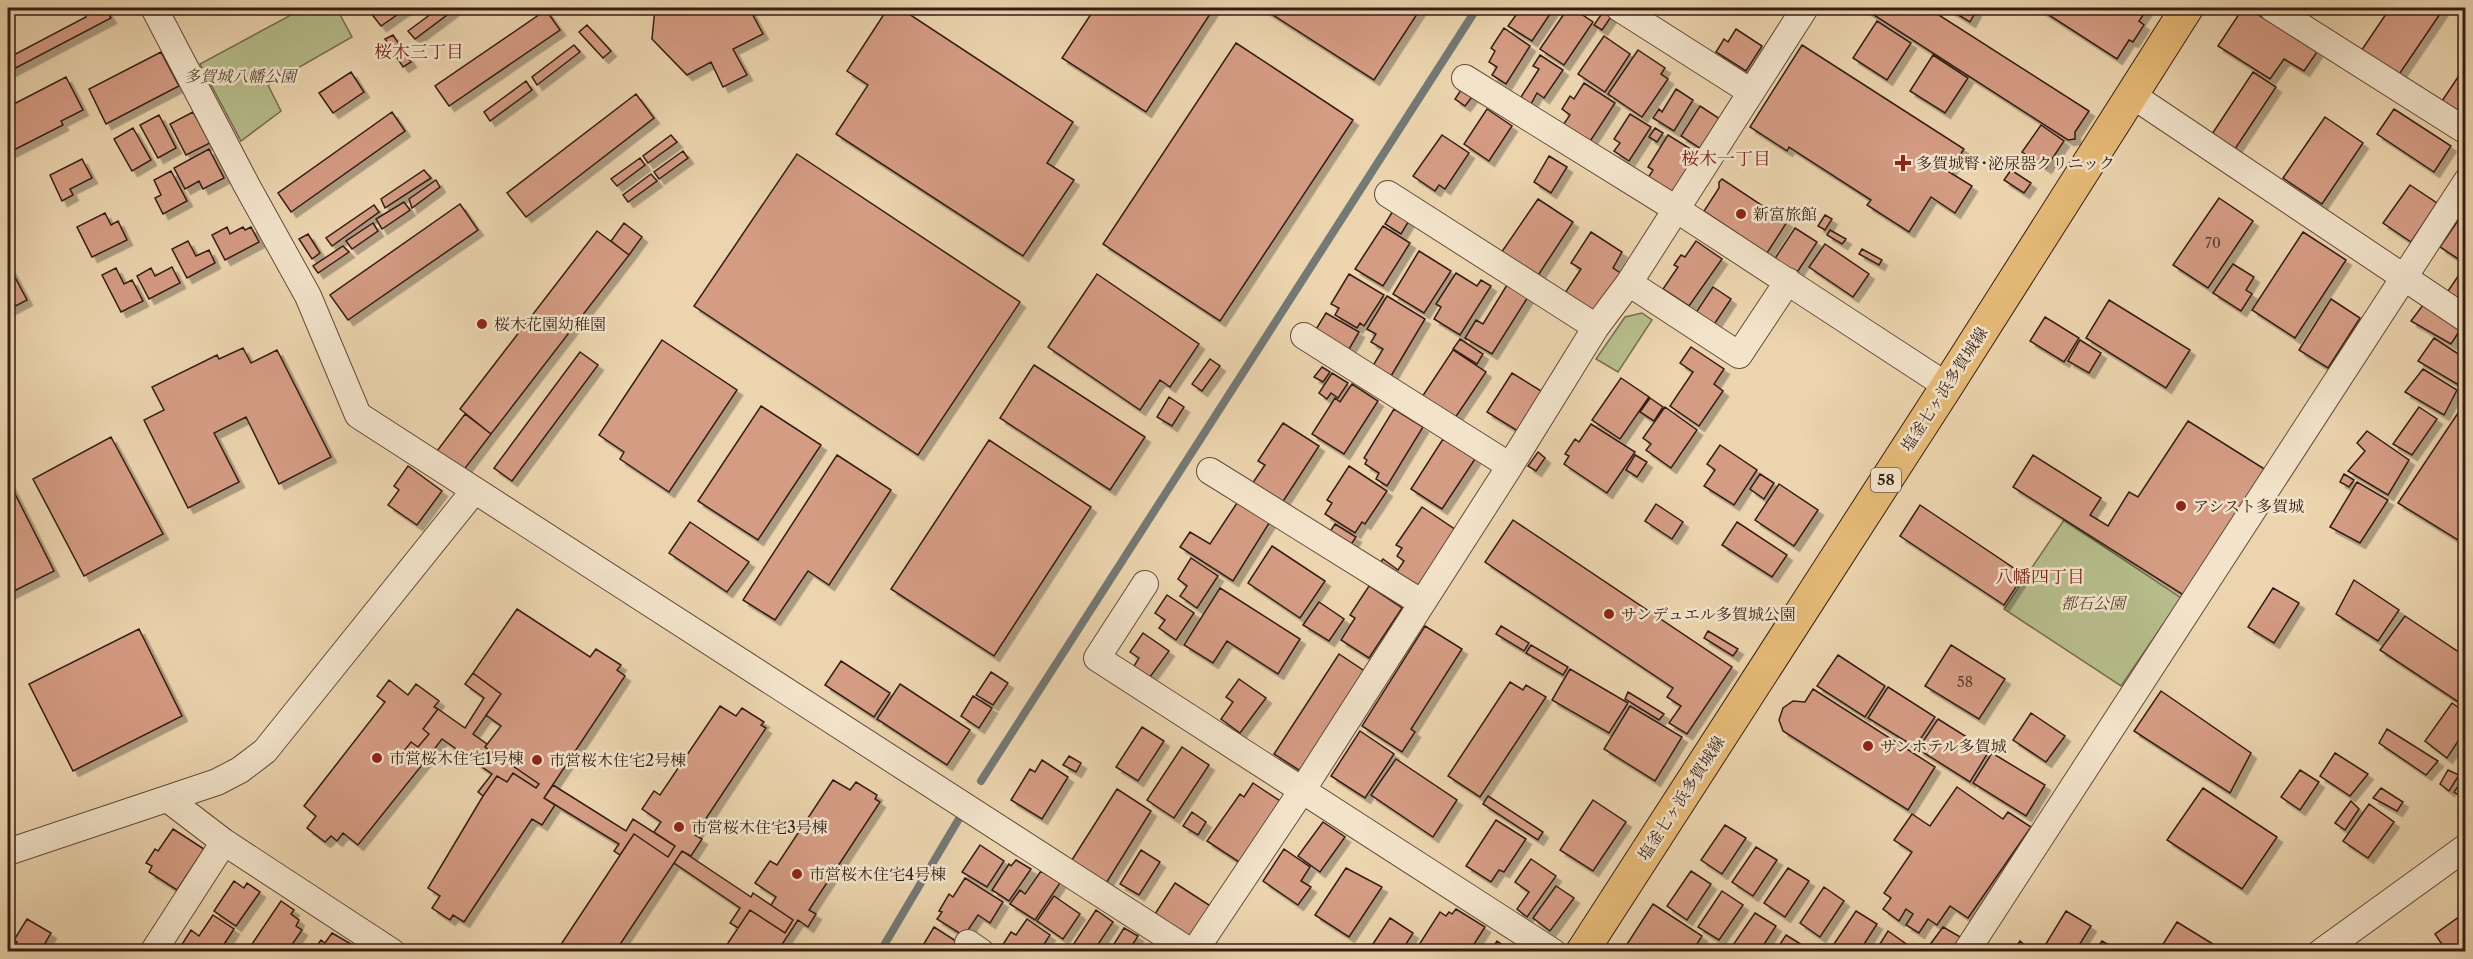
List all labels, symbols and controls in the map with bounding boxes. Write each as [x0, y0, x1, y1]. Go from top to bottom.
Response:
district label: 桜木三丁目 [374, 41, 464, 63]
park label: 多賀城八幡公園 [184, 66, 299, 86]
district label: 桜木一丁目 [1681, 148, 1771, 170]
place label: 多賀城腎･泌尿器クリニック [1916, 153, 2115, 173]
marker: 多賀城腎･泌尿器クリニック [1894, 154, 1912, 172]
place label: 新富旅館 [1753, 204, 1817, 224]
marker: 新富旅館 [1734, 207, 1748, 221]
house number: 70 [2205, 234, 2221, 252]
place label: 桜木花園幼稚園 [494, 314, 606, 334]
marker: 桜木花園幼稚園 [475, 317, 489, 331]
street label: 塩釜七ヶ浜多賀城線 [1896, 323, 1992, 455]
road number: 58 [1871, 468, 1901, 492]
place label: アシスト多賀城 [2193, 496, 2304, 516]
marker: アシスト多賀城 [2174, 499, 2188, 513]
district label: 八幡四丁目 [1995, 566, 2085, 588]
park label: 都石公園 [2061, 593, 2128, 613]
place label: サンデュエル多賀城公園 [1621, 604, 1796, 624]
marker: サンデュエル多賀城公園 [1602, 607, 1616, 621]
house number: 58 [1957, 673, 1973, 691]
street label: 塩釜七ヶ浜多賀城線 [1633, 732, 1729, 864]
place label: サンホテル多賀城 [1880, 736, 2006, 756]
marker: サンホテル多賀城 [1861, 739, 1875, 753]
place label: 市営桜木住宅1号棟 [389, 748, 524, 768]
place label: 市営桜木住宅2号棟 [549, 750, 686, 770]
marker: 市営桜木住宅1号棟 [370, 751, 384, 765]
marker: 市営桜木住宅2号棟 [530, 753, 544, 767]
place label: 市営桜木住宅3号棟 [691, 817, 828, 837]
marker: 市営桜木住宅3号棟 [672, 820, 686, 834]
place label: 市営桜木住宅4号棟 [809, 864, 946, 884]
marker: 市営桜木住宅4号棟 [790, 867, 804, 881]

